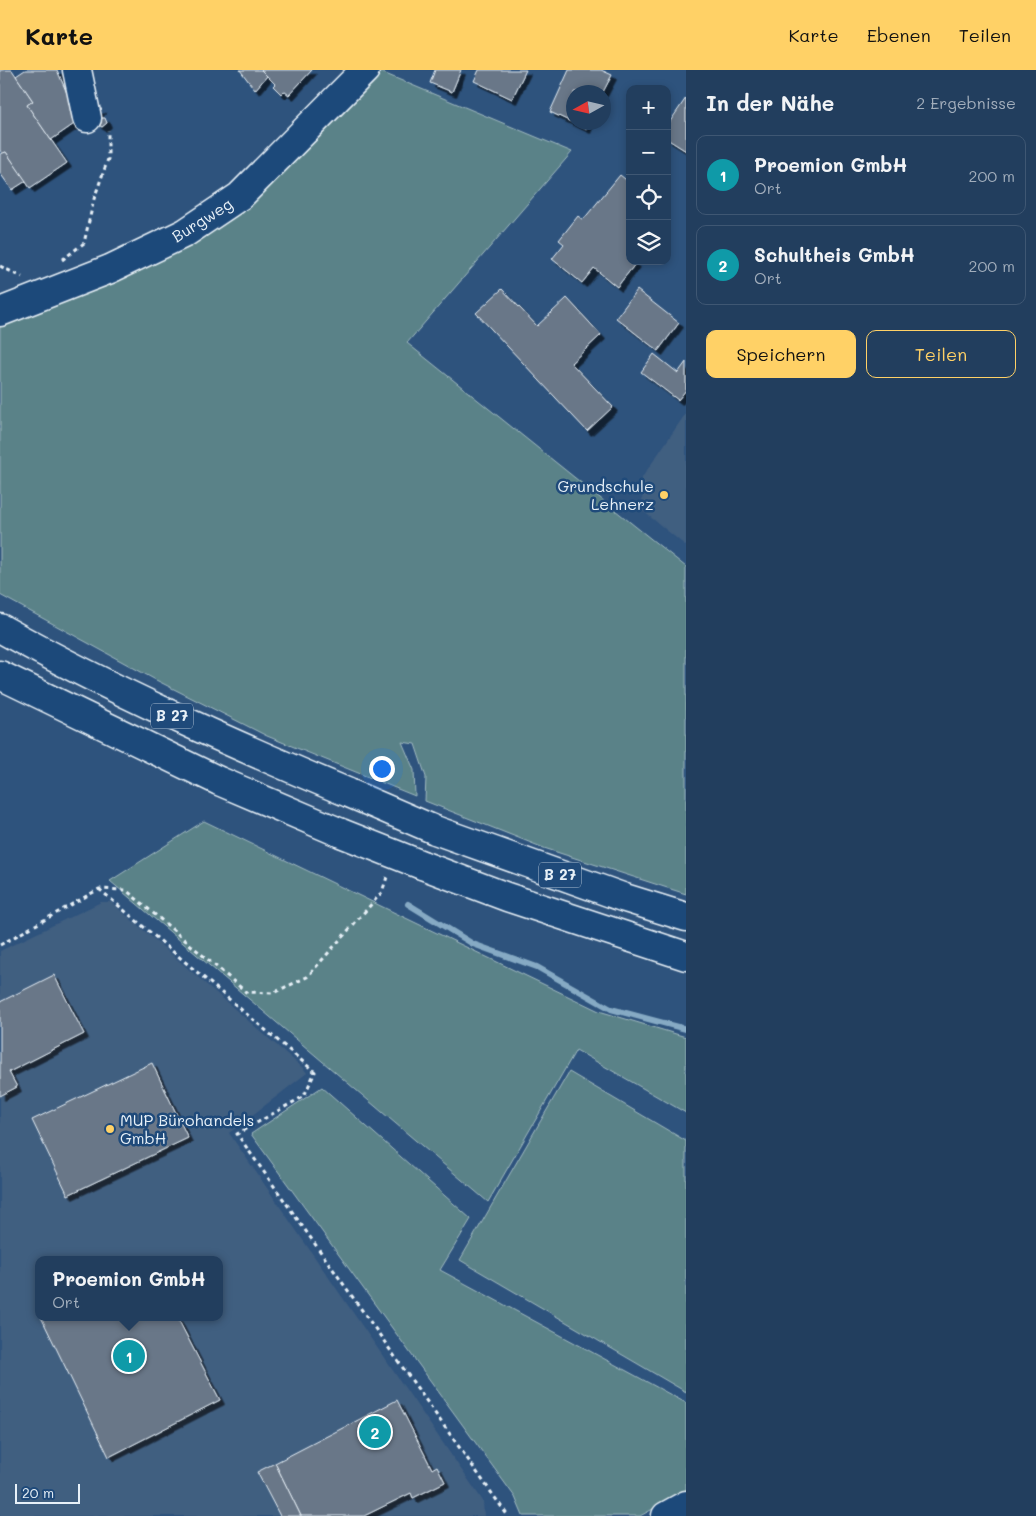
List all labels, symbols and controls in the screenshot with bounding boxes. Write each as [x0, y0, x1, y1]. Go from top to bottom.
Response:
text: Karte [25, 20, 93, 51]
text: Karte [788, 23, 839, 47]
text: Ebenen [867, 23, 931, 47]
text: Teilen [959, 23, 1011, 47]
north arrow [566, 85, 611, 130]
map controls [626, 85, 671, 265]
button: + [626, 85, 671, 130]
text: In der Nähe [706, 89, 834, 116]
text: 2 Ergebnisse [916, 92, 1016, 113]
button: − [626, 130, 671, 175]
text: Proemion GmbH [754, 152, 908, 177]
text: 1 [719, 165, 727, 186]
text: 200 m [968, 165, 1015, 186]
button: locate [626, 175, 671, 220]
text: Ort [754, 177, 782, 198]
street label: Burgweg [168, 193, 236, 246]
button: layers [626, 220, 671, 265]
text: Schultheis GmbH [754, 242, 915, 267]
text: 2 [719, 255, 727, 276]
text: 200 m [968, 255, 1015, 276]
text: Ort [754, 267, 782, 288]
button: Speichern [706, 330, 856, 378]
button: Teilen [866, 330, 1016, 378]
place label: Grundschule Lehnerz [557, 475, 654, 514]
marker: Grundschule Lehnerz [658, 489, 670, 501]
road number: B 27 [151, 704, 193, 728]
your location [369, 756, 395, 782]
road number: B 27 [539, 862, 581, 888]
place label: MUP Bürohandels GmbH [120, 1109, 254, 1148]
marker: MUP Bürohandels GmbH [104, 1123, 116, 1135]
popup [35, 1256, 223, 1321]
text: Proemion GmbH [52, 1266, 206, 1291]
text: Ort [52, 1291, 80, 1312]
pin: 1 [113, 1337, 145, 1375]
pin: 2 [359, 1413, 391, 1451]
scale bar [15, 1481, 80, 1504]
text: 20 m [22, 1483, 54, 1502]

